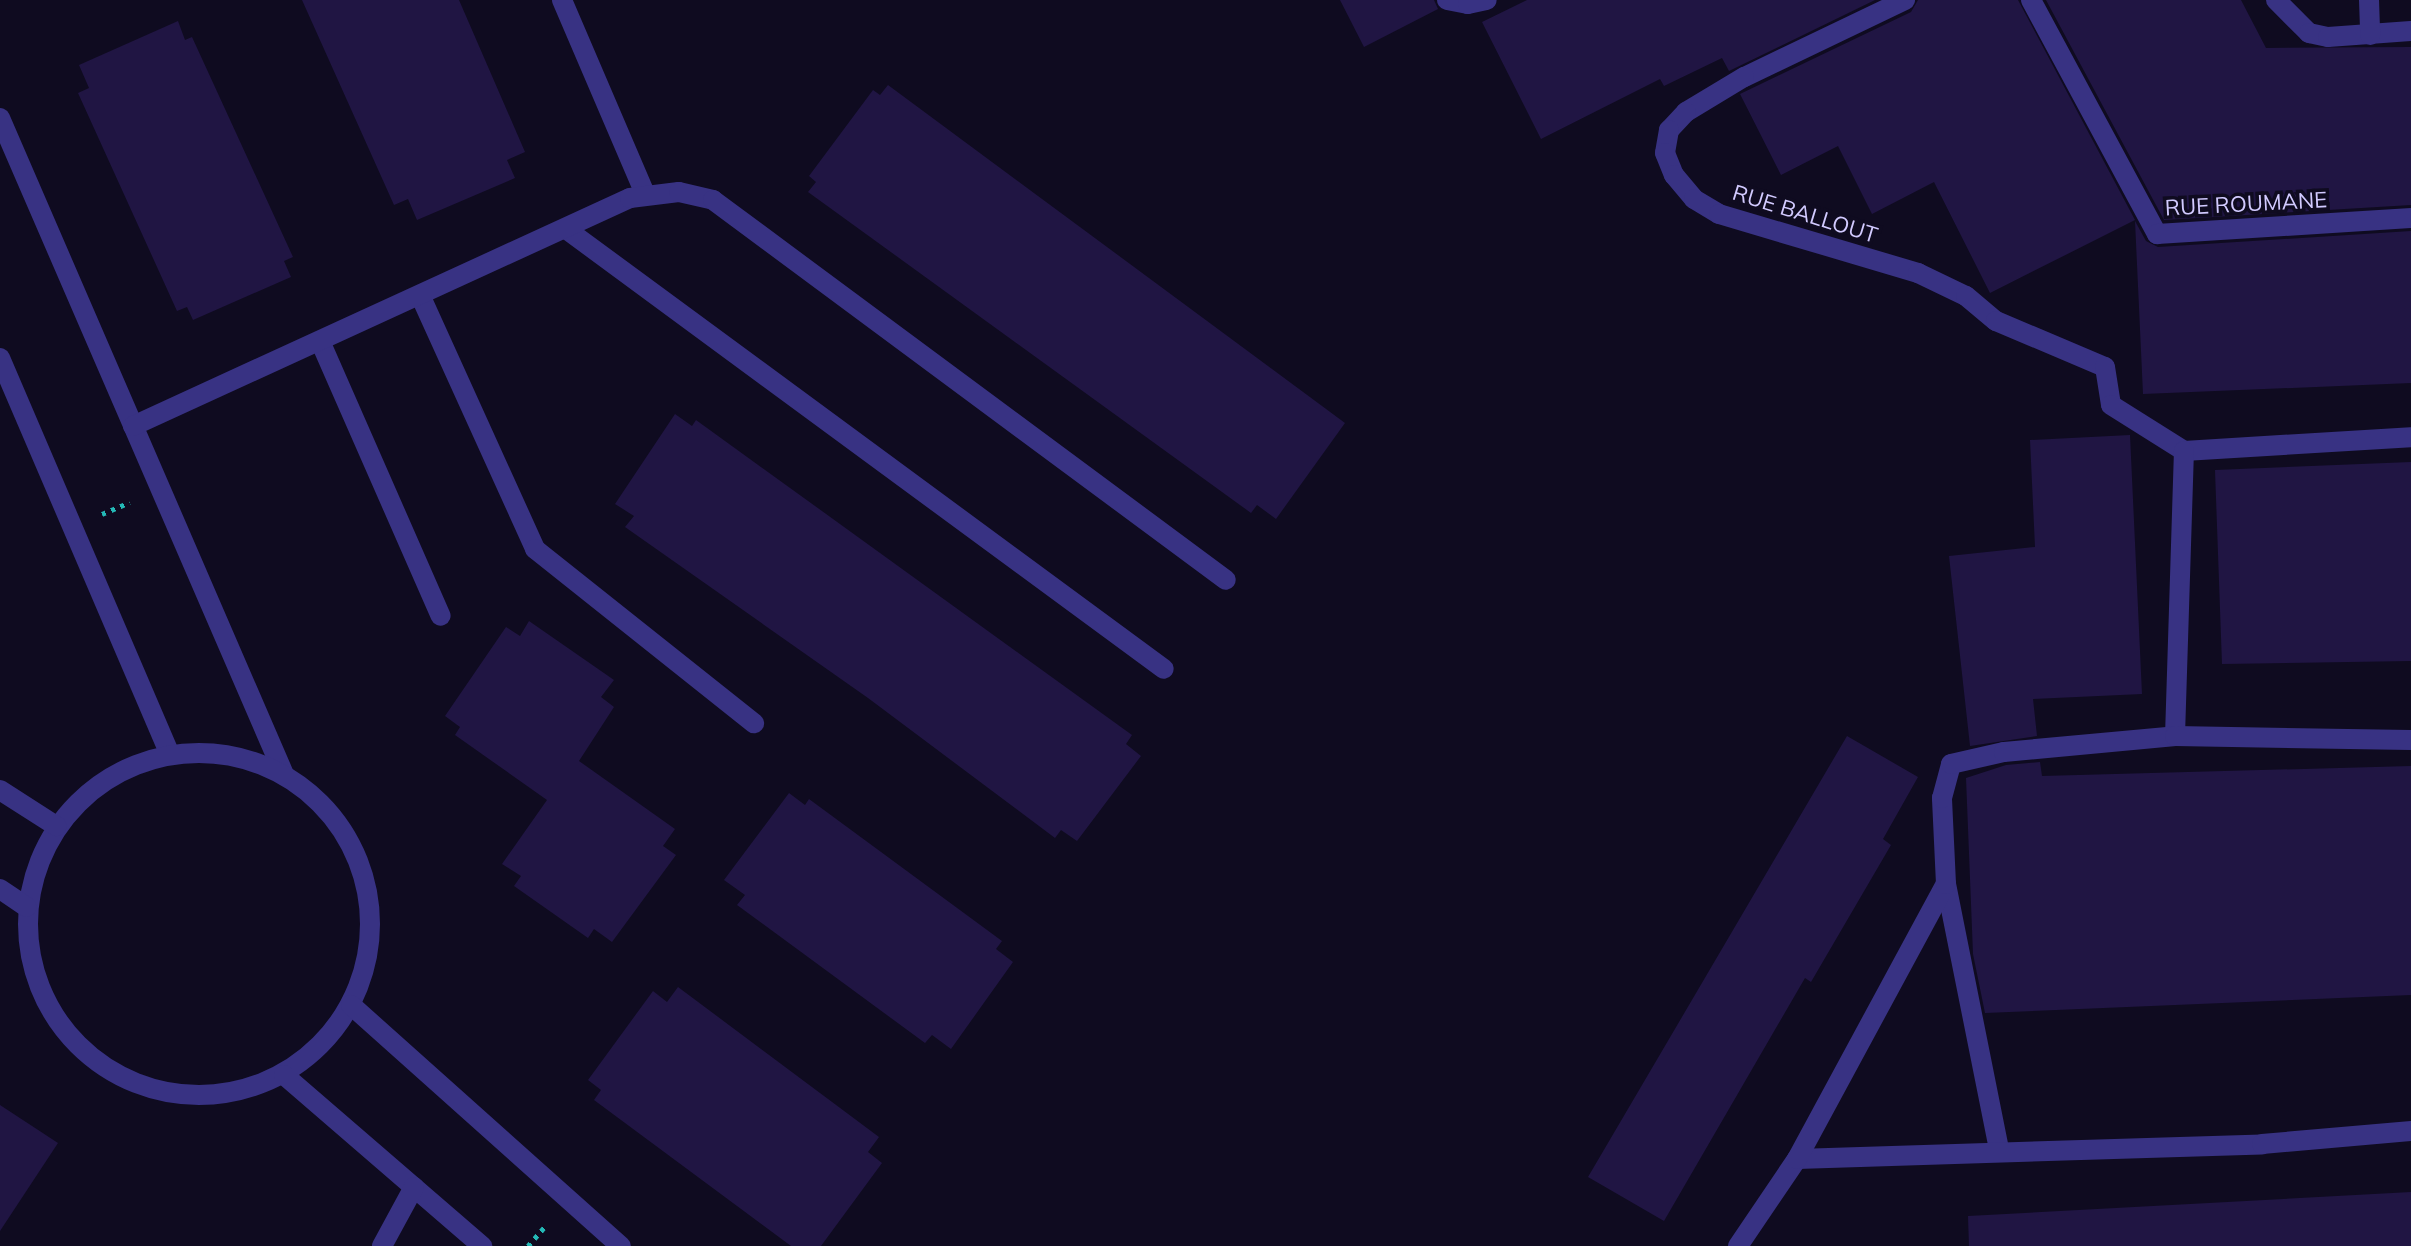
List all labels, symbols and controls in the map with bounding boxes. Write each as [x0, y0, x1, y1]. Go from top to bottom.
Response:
street label: RUE BALLOUT [1729, 179, 1881, 249]
street label: RUE ROUMANE [2164, 187, 2328, 221]

